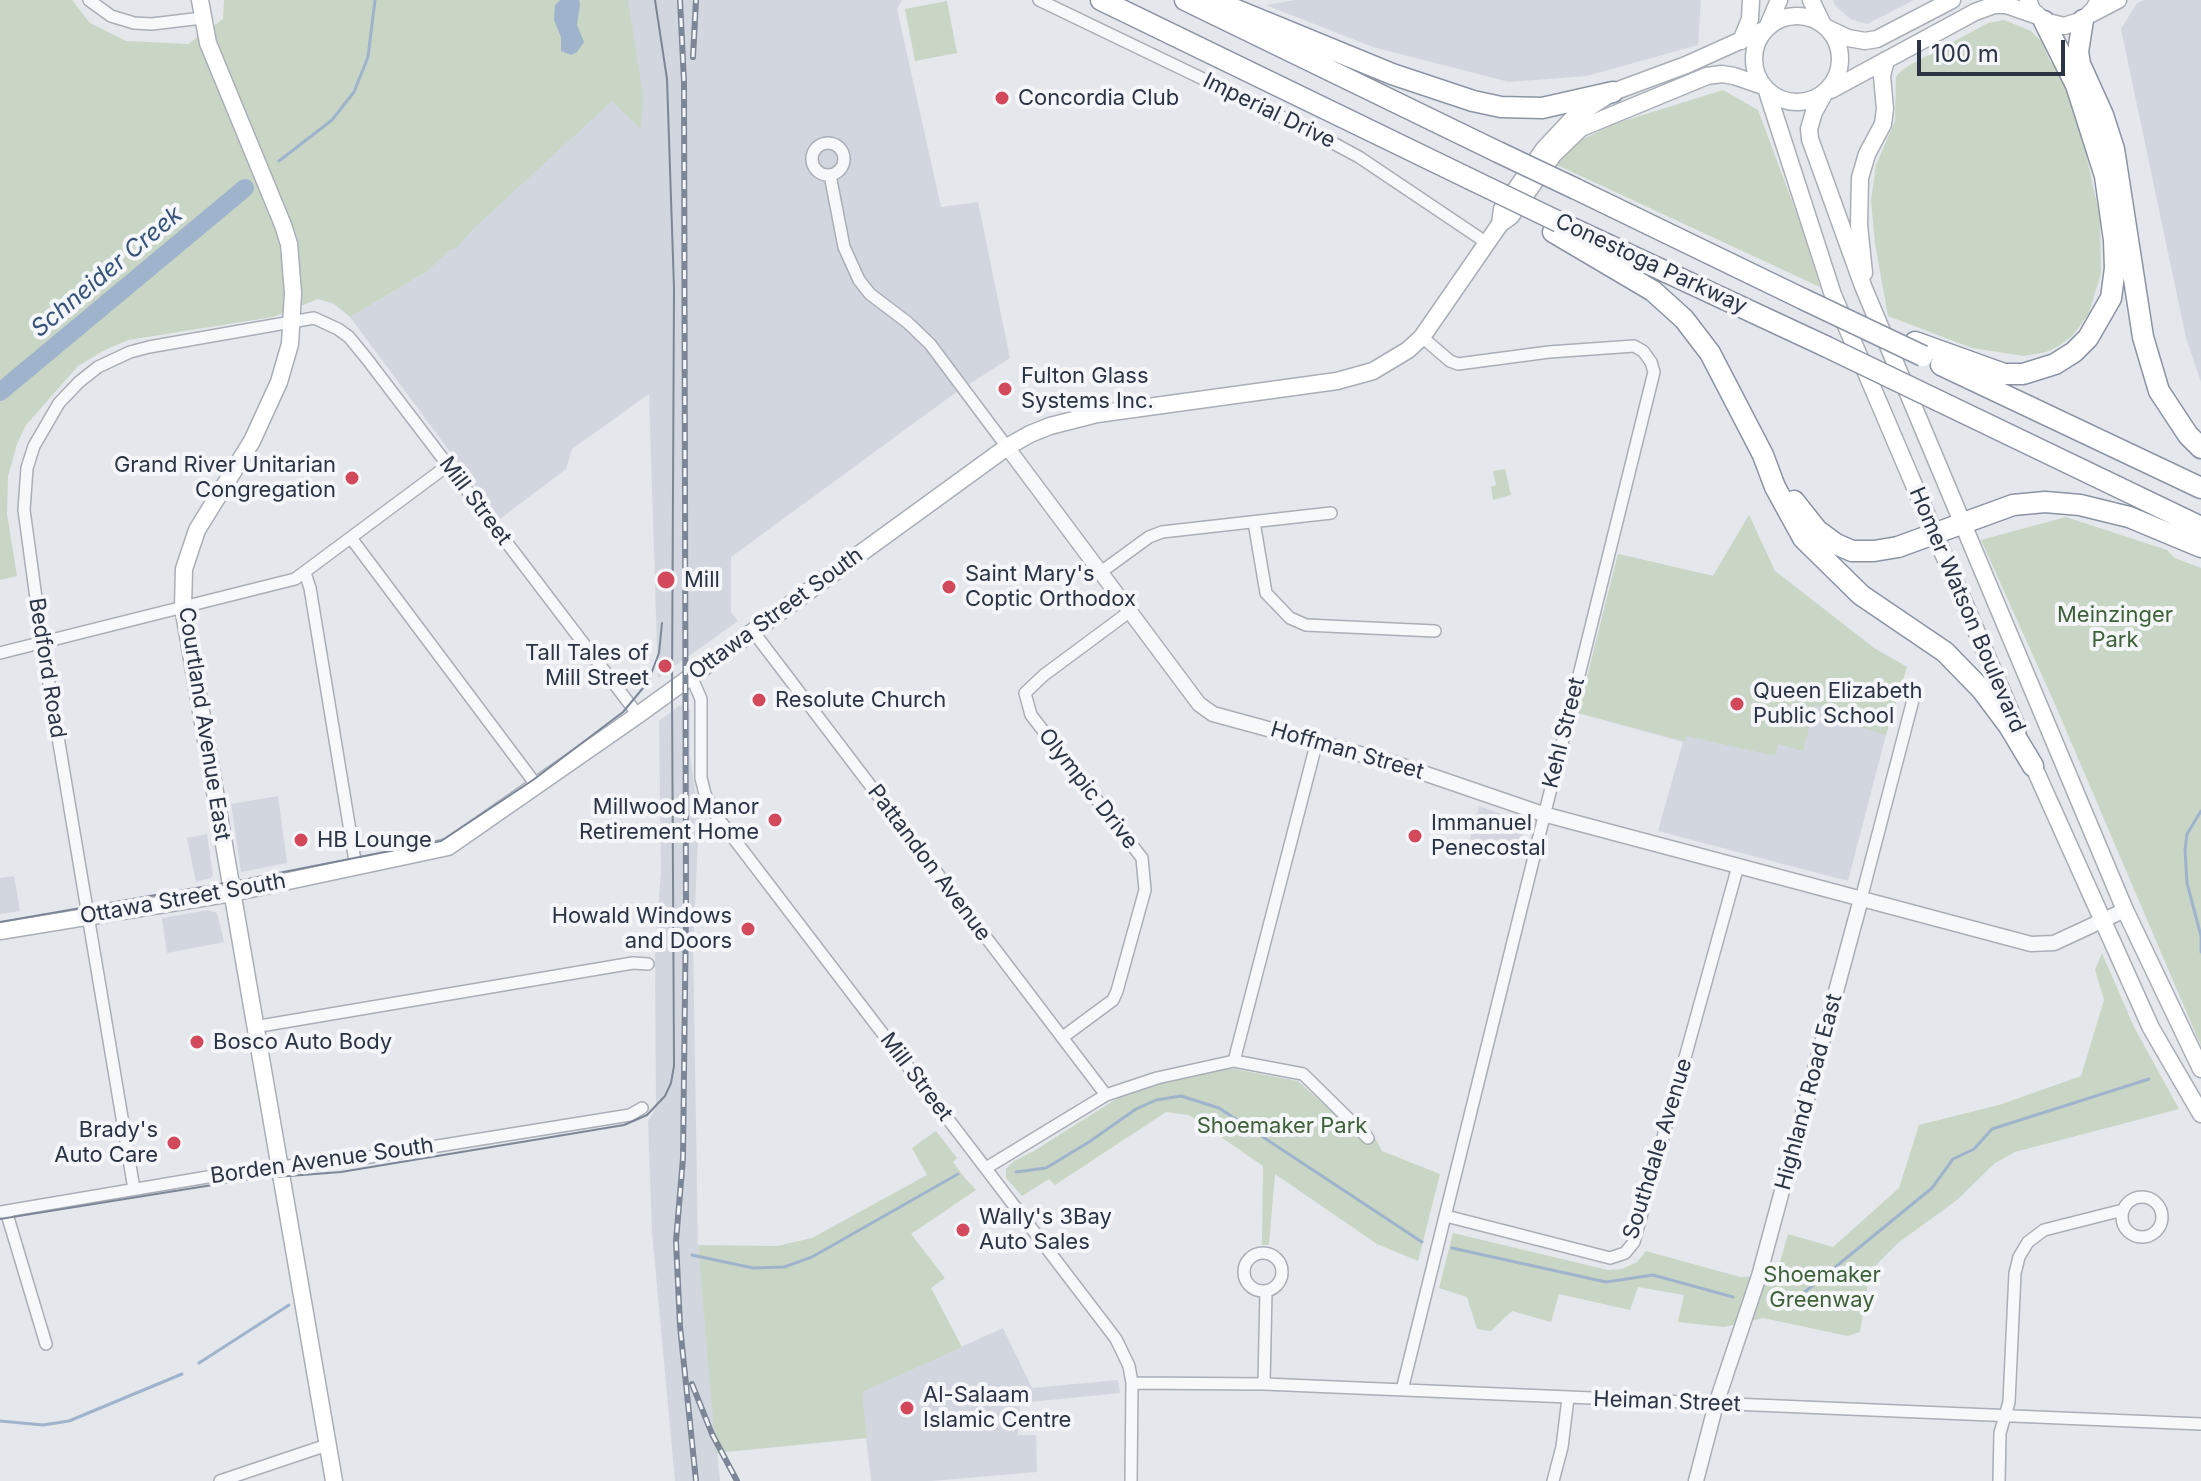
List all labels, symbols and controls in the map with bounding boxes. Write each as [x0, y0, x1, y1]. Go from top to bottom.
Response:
scale bar [1921, 24, 2069, 74]
text: 100 m [1931, 39, 1999, 68]
street label: Imperial Drive [1199, 68, 1339, 154]
place label: Concordia Club [1018, 85, 1179, 111]
marker: Concordia Club [993, 89, 1011, 107]
water label: Schneider Creek [26, 200, 188, 344]
street label: Conestoga Parkway [1551, 208, 1751, 320]
place label: Fulton Glass Systems Inc. [1021, 363, 1154, 414]
marker: Fulton Glass Systems Inc. [996, 380, 1014, 398]
street label: Mill Street [433, 451, 517, 551]
place label: Grand River Unitarian Congregation [114, 452, 336, 504]
marker: Grand River Unitarian Congregation [343, 469, 361, 487]
street label: Homer Watson Boulevard [1903, 483, 2031, 737]
street label: Ottawa Street South [684, 542, 868, 686]
place label: Saint Mary's Coptic Orthodox [965, 561, 1136, 612]
place label: Mill [684, 567, 720, 593]
marker: Mill [655, 569, 677, 591]
marker: Saint Mary's Coptic Orthodox [940, 578, 958, 596]
street label: Bedford Road [23, 596, 71, 740]
park label: Meinzinger Park [2057, 602, 2173, 654]
street label: Courtland Avenue East [172, 605, 236, 843]
place label: Tall Tales of Mill Street [525, 640, 649, 692]
marker: Tall Tales of Mill Street [656, 657, 674, 675]
street label: Kehl Street [1537, 675, 1591, 791]
place label: Queen Elizabeth Public School [1753, 678, 1923, 730]
place label: Resolute Church [775, 687, 946, 713]
marker: Resolute Church [750, 691, 768, 709]
marker: Queen Elizabeth Public School [1728, 695, 1746, 713]
street label: Hoffman Street [1267, 717, 1427, 785]
street label: Olympic Drive [1033, 723, 1143, 855]
street label: Pattandon Avenue [862, 780, 996, 946]
place label: Millwood Manor Retirement Home [579, 794, 759, 846]
place label: Immanuel Penecostal [1431, 810, 1546, 862]
marker: Millwood Manor Retirement Home [766, 811, 784, 829]
place label: HB Lounge [317, 827, 432, 853]
marker: Immanuel Penecostal [1406, 827, 1424, 845]
marker: HB Lounge [292, 831, 310, 849]
street label: Ottawa Street South [78, 868, 288, 930]
place label: Howald Windows and Doors [552, 903, 732, 954]
marker: Howald Windows and Doors [739, 920, 757, 938]
street label: Highland Road East [1770, 991, 1848, 1193]
street label: Mill Street [874, 1027, 958, 1127]
place label: Bosco Auto Body [213, 1029, 392, 1055]
marker: Bosco Auto Body [188, 1033, 206, 1051]
street label: Southdale Avenue [1618, 1055, 1698, 1243]
park label: Shoemaker Park [1197, 1113, 1367, 1139]
place label: Brady's Auto Care [54, 1117, 158, 1168]
street label: Borden Avenue South [209, 1132, 435, 1190]
marker: Brady's Auto Care [165, 1134, 183, 1152]
place label: Wally's 3Bay Auto Sales [979, 1204, 1112, 1256]
marker: Wally's 3Bay Auto Sales [954, 1221, 972, 1239]
park label: Shoemaker Greenway [1763, 1262, 1881, 1314]
place label: Al-Salaam Islamic Centre [923, 1382, 1071, 1434]
street label: Heiman Street [1593, 1386, 1741, 1418]
marker: Al-Salaam Islamic Centre [898, 1399, 916, 1417]

